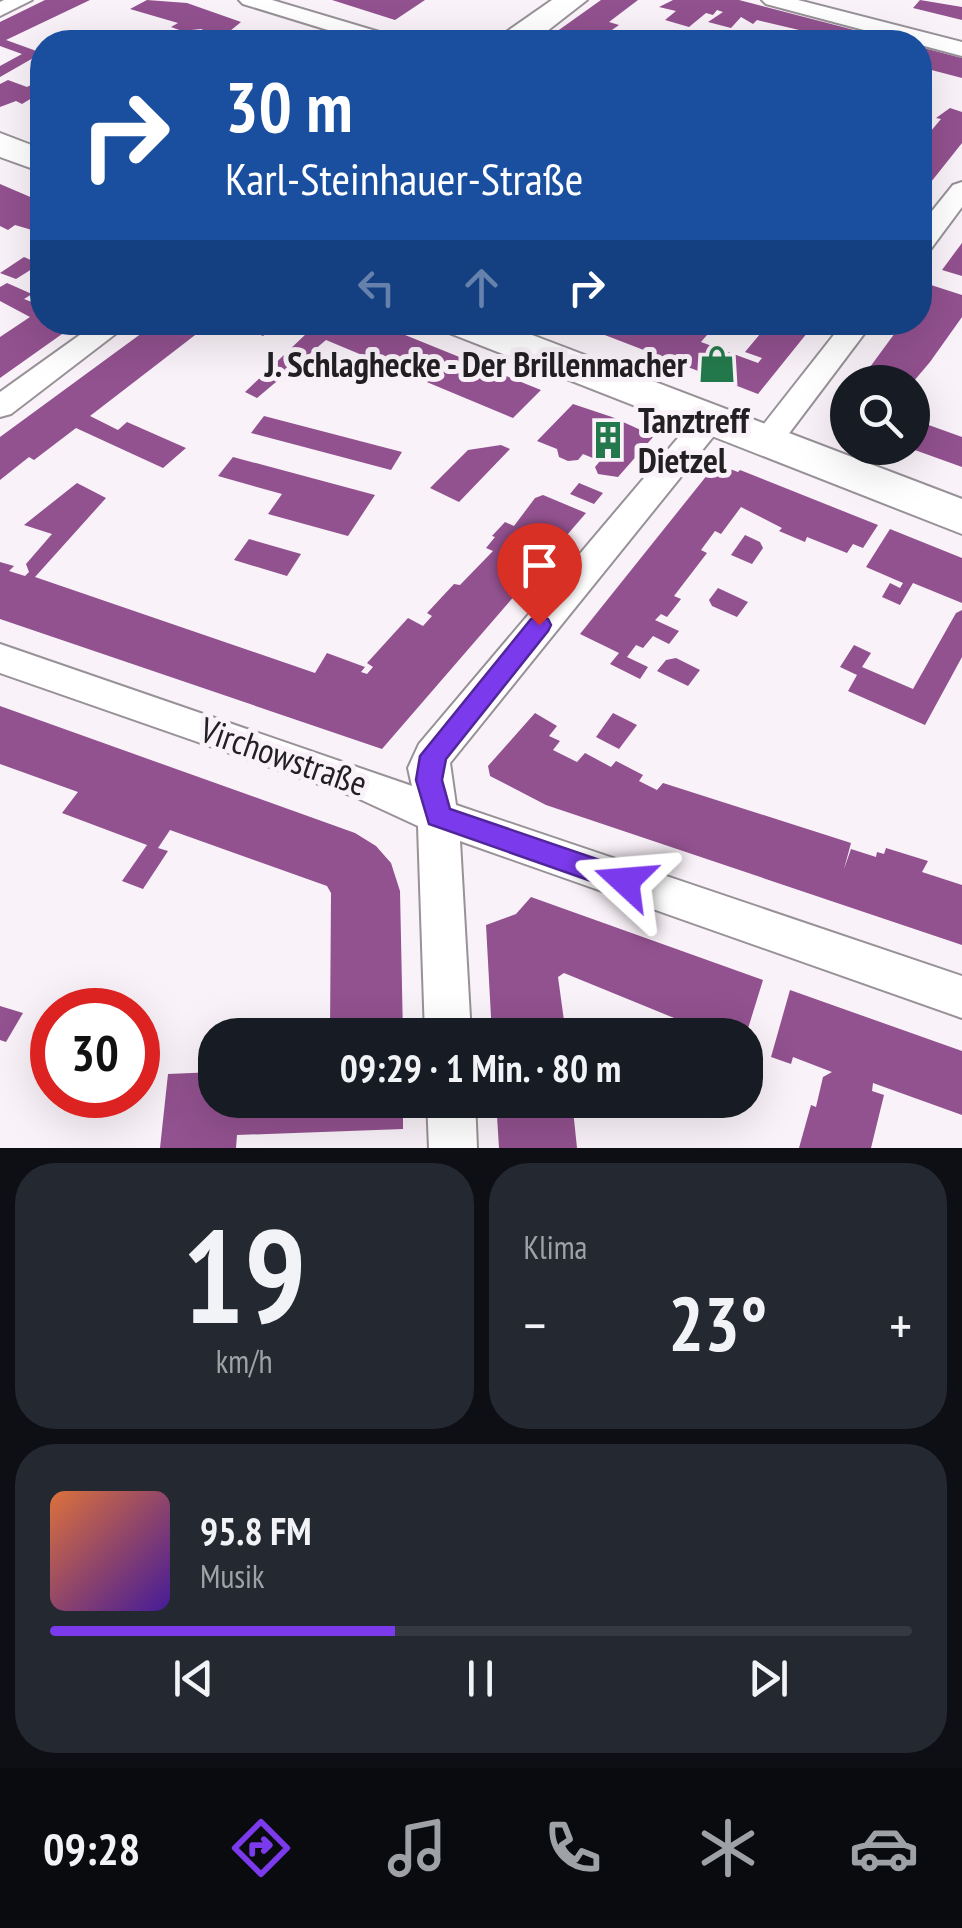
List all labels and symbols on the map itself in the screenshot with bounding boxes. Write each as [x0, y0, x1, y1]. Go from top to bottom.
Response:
place label: J. Schlaghecke - Der Brillenmacher [264, 341, 688, 387]
shop icon: J. Schlaghecke - Der Brillenmacher [696, 343, 738, 385]
place label: Tanztreff Dietzel [638, 397, 750, 483]
building icon: Tanztreff Dietzel [587, 419, 629, 461]
pin [497, 523, 582, 626]
street label: Virchowstraße [194, 706, 373, 806]
position arrow [573, 829, 677, 933]
speed limit sign: 30 [30, 988, 160, 1118]

